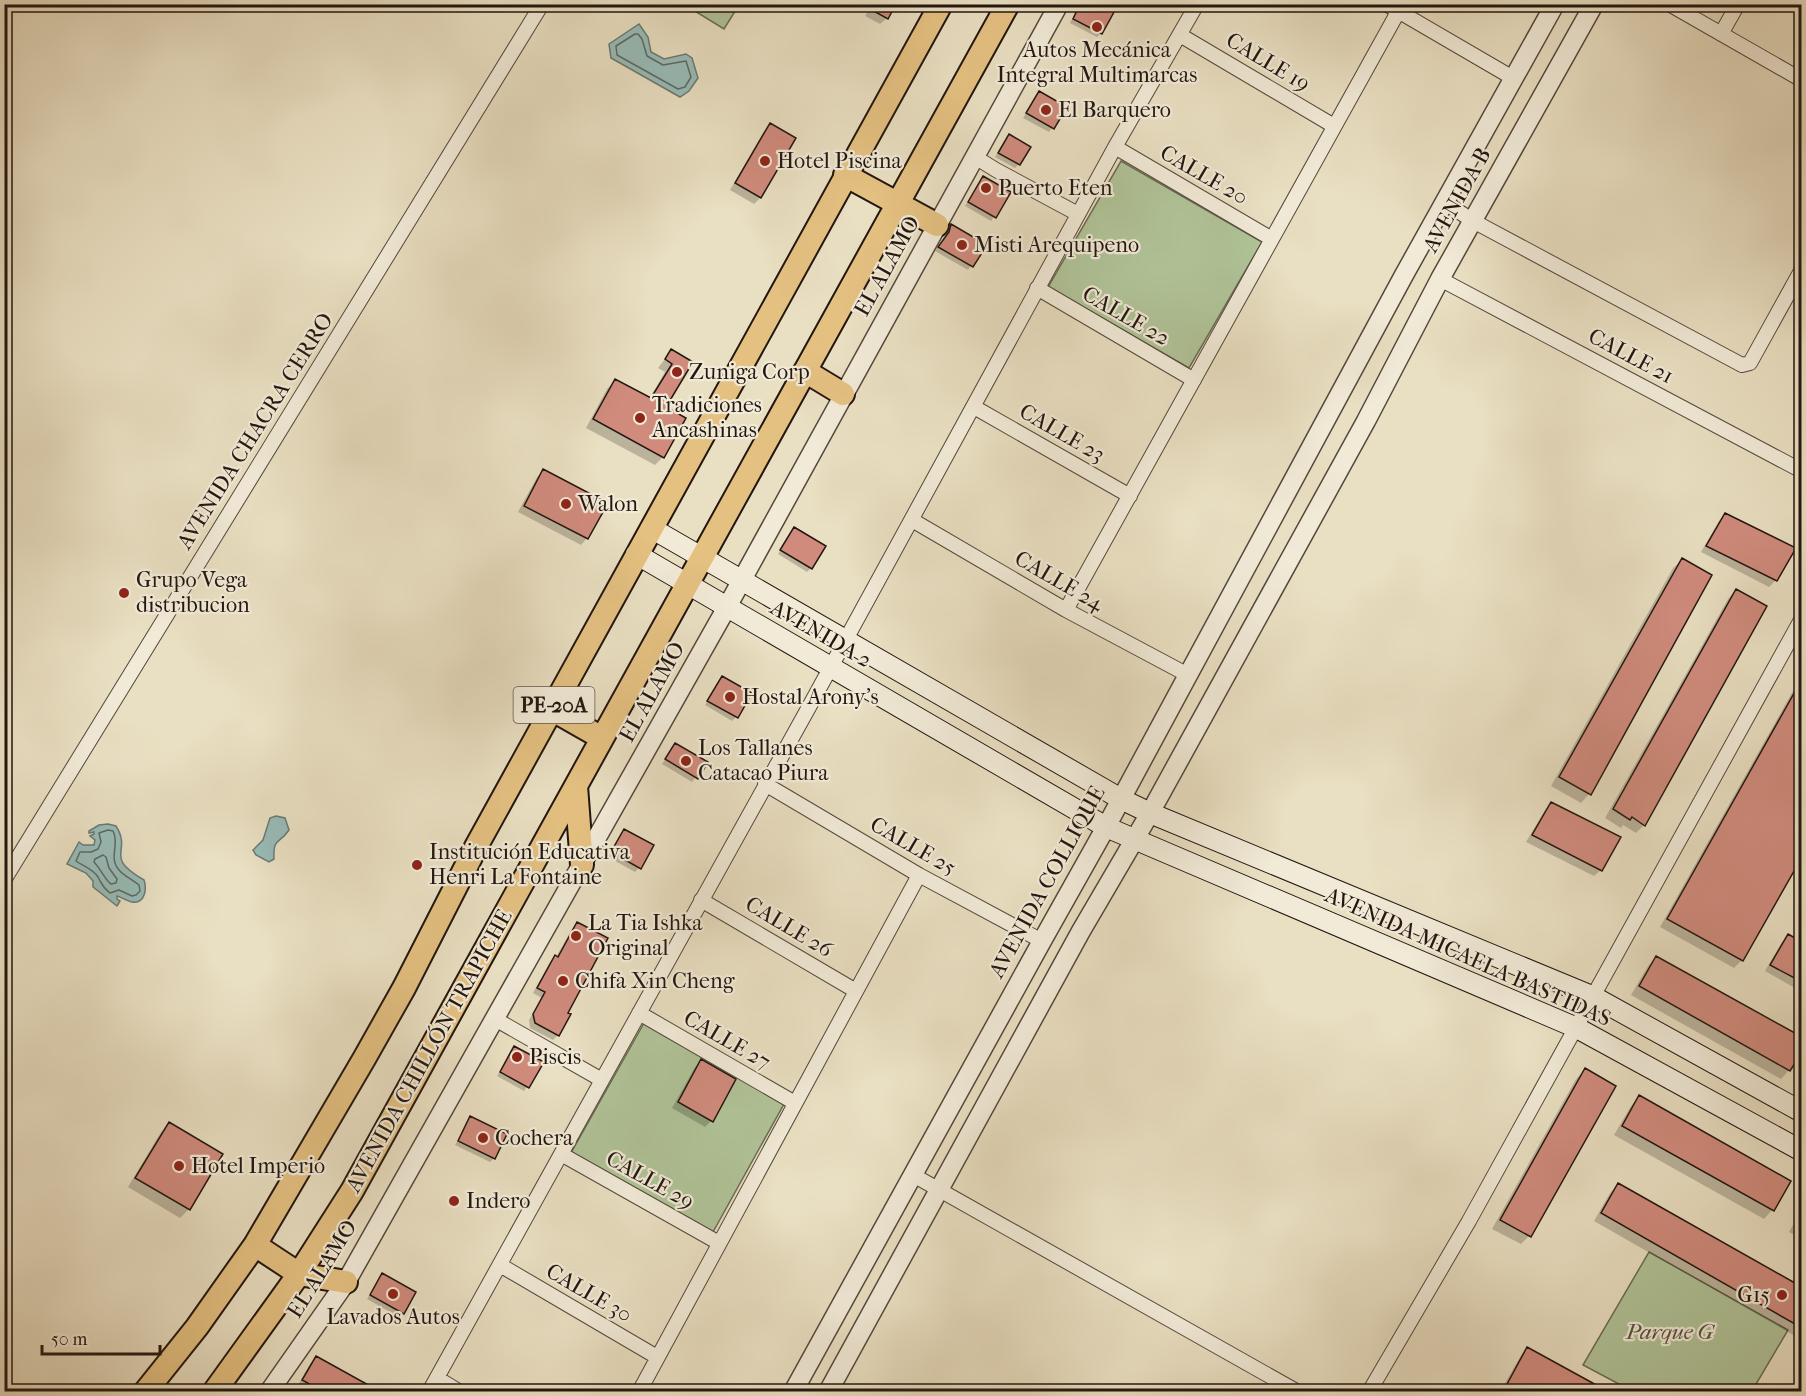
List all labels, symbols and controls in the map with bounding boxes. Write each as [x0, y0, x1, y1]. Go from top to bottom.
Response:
marker: Autos Mecánica Integral Multimarcas [1090, 20, 1104, 34]
street label: CALLE 19 [1221, 27, 1315, 97]
place label: Autos Mecánica Integral Multimarcas [997, 37, 1197, 88]
place label: El Barquero [1058, 97, 1171, 123]
marker: El Barquero [1039, 103, 1053, 117]
street label: CALLE 20 [1155, 139, 1253, 211]
street label: AVENIDA B [1417, 143, 1496, 258]
place label: Hotel Piscina [777, 148, 902, 174]
marker: Hotel Piscina [758, 154, 772, 168]
place label: Puerto Eten [998, 175, 1113, 201]
marker: Puerto Eten [979, 181, 993, 195]
street label: EL ALAMO [849, 211, 925, 321]
place label: Misti Arequipeno [974, 232, 1139, 258]
marker: Misti Arequipeno [955, 238, 969, 252]
street label: CALLE 22 [1078, 281, 1174, 351]
street label: AVENIDA CHACRA CERRO [171, 308, 339, 555]
street label: CALLE 21 [1584, 323, 1678, 389]
place label: Zuniga Corp [689, 359, 810, 385]
marker: Zuniga Corp [670, 365, 684, 379]
place label: Tradiciones Ancashinas [651, 392, 762, 443]
street label: CALLE 23 [1015, 398, 1109, 468]
marker: Tradiciones Ancashinas [633, 411, 647, 425]
place label: Walon [577, 491, 638, 517]
marker: Walon [559, 497, 573, 511]
street label: CALLE 24 [1010, 545, 1109, 617]
place label: Grupo Vega distribucion [136, 567, 250, 618]
marker: Grupo Vega distribucion [117, 586, 131, 600]
street label: AVENIDA 2 [765, 594, 876, 673]
street label: EL ALAMO [614, 637, 690, 747]
place label: Hostal Arony's [742, 684, 879, 710]
road number: PE-20A [514, 687, 594, 723]
marker: Hostal Arony's [723, 690, 737, 704]
place label: Los Tallanes Catacao Piura [698, 735, 829, 786]
marker: Los Tallanes Catacao Piura [679, 754, 693, 768]
street label: AVENIDA COLLIQUE [983, 782, 1111, 983]
street label: CALLE 25 [866, 811, 960, 881]
place label: Institución Educativa Henri La Fontaine [429, 839, 631, 890]
marker: Institución Educativa Henri La Fontaine [410, 858, 424, 872]
street label: AVENIDA MICAELA BASTIDAS [1320, 882, 1615, 1032]
street label: CALLE 26 [741, 891, 837, 963]
street label: AVENIDA CHILLÓN TRAPICHE [338, 904, 518, 1198]
place label: La Tia Ishka Original [588, 910, 703, 961]
marker: La Tia Ishka Original [569, 929, 583, 943]
place label: Chifa Xin Cheng [575, 968, 735, 994]
marker: Chifa Xin Cheng [556, 974, 570, 988]
street label: CALLE 27 [679, 1005, 775, 1075]
place label: Piscis [529, 1044, 581, 1070]
marker: Piscis [510, 1050, 524, 1064]
place label: Cochera [495, 1125, 574, 1151]
marker: Cochera [476, 1131, 490, 1145]
street label: CALLE 29 [601, 1145, 699, 1215]
place label: Hotel Imperio [191, 1153, 325, 1179]
marker: Hotel Imperio [172, 1159, 186, 1173]
place label: Indero [466, 1188, 531, 1214]
marker: Indero [447, 1194, 461, 1208]
street label: EL ALAMO [282, 1215, 362, 1323]
street label: CALLE 30 [541, 1258, 637, 1328]
place label: G15 [1737, 1282, 1770, 1308]
marker: Lavados Autos [386, 1287, 400, 1301]
marker: G15 [1775, 1288, 1789, 1302]
place label: Lavados Autos [326, 1304, 460, 1330]
scale bar [42, 1318, 160, 1356]
park label: Parque G [1625, 1319, 1716, 1345]
text: 50 m [51, 1329, 88, 1350]

